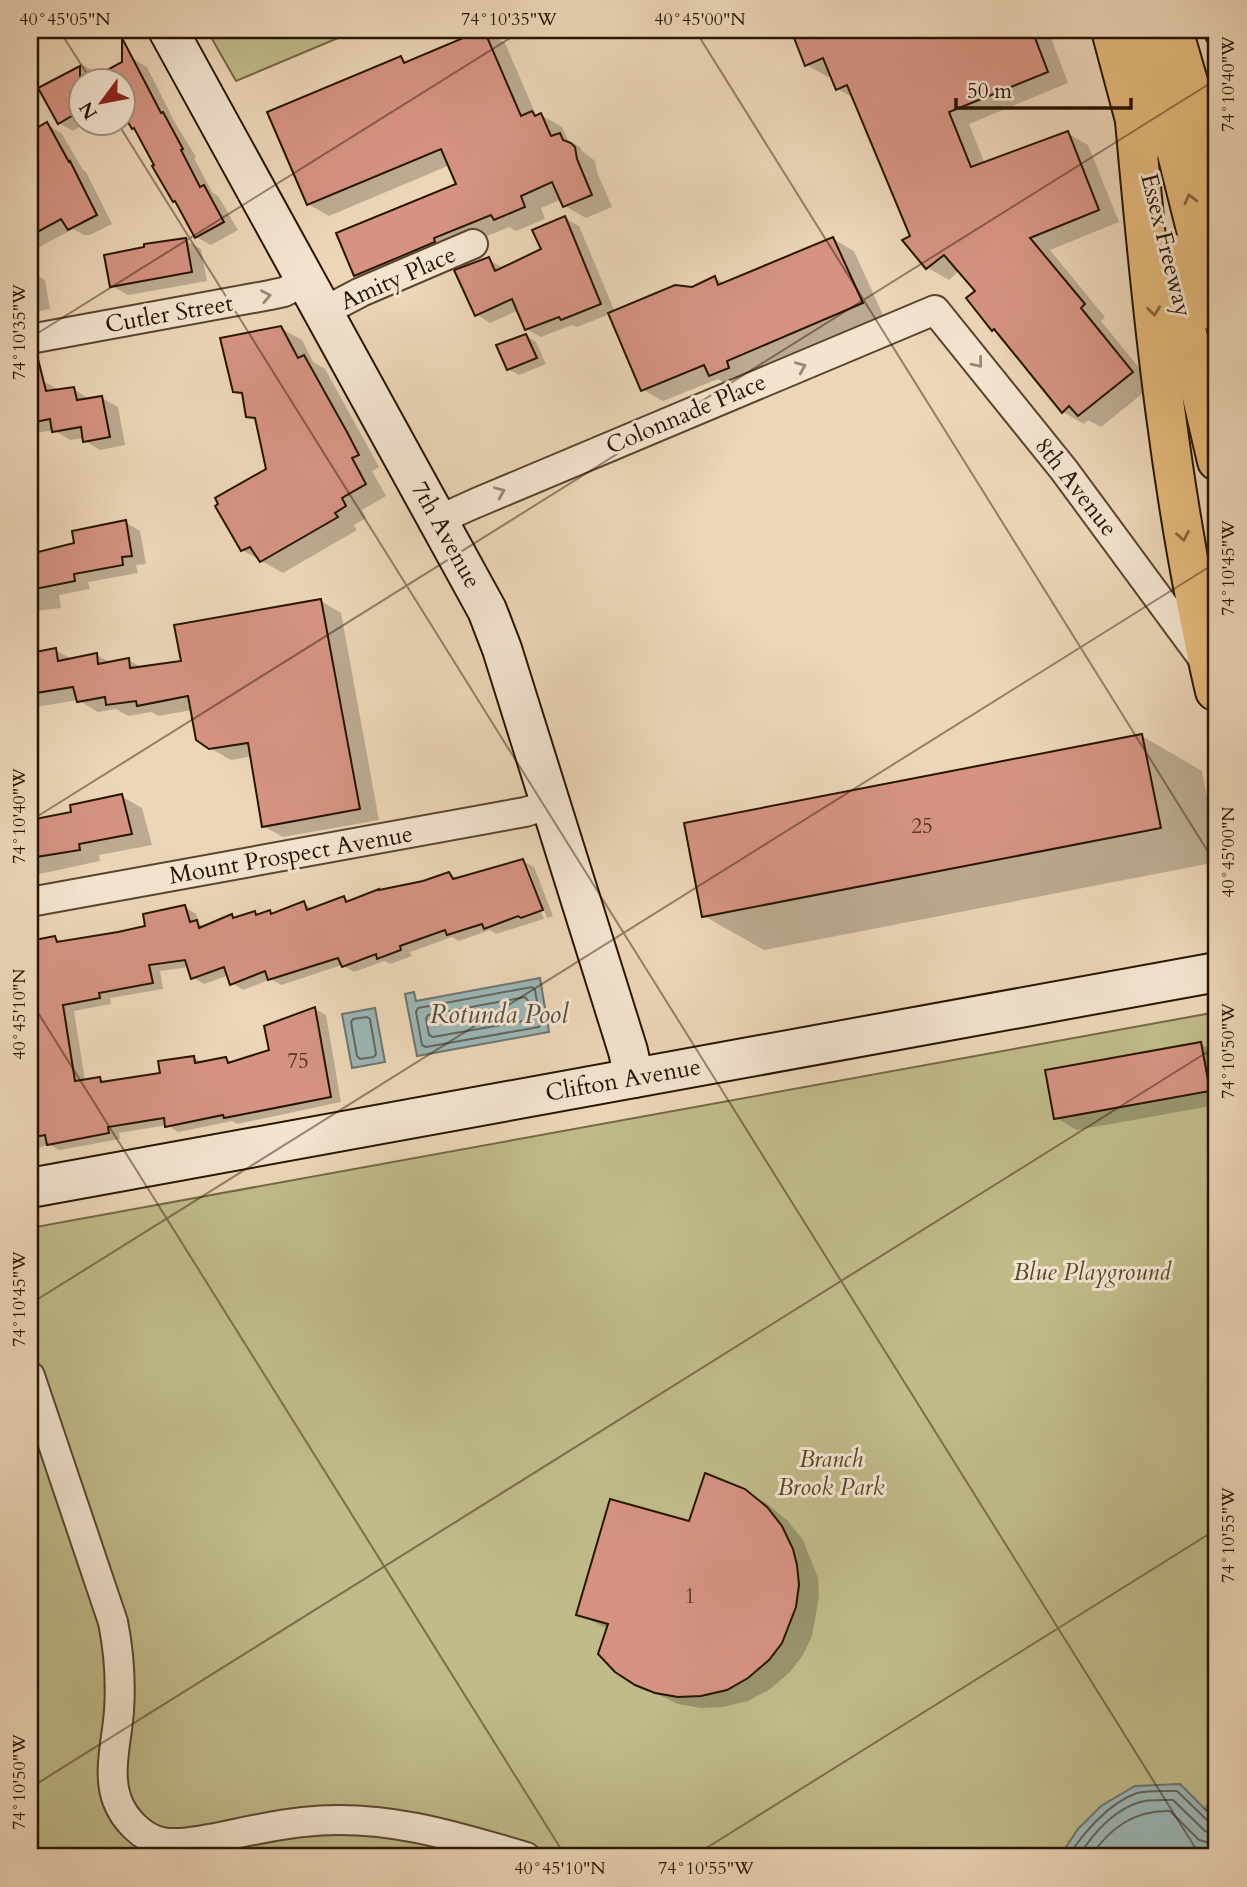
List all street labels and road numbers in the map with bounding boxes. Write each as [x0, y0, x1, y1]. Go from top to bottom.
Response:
street label: Essex Freeway [1132, 170, 1200, 320]
street label: Amity Place [335, 238, 461, 318]
street label: Cutler Street [103, 286, 236, 341]
street label: Colonnade Place [601, 365, 771, 463]
street label: 8th Avenue [1027, 431, 1125, 543]
street label: 7th Avenue [403, 476, 489, 594]
street label: Mount Prospect Avenue [167, 817, 415, 893]
street label: Clifton Avenue [543, 1050, 703, 1110]

